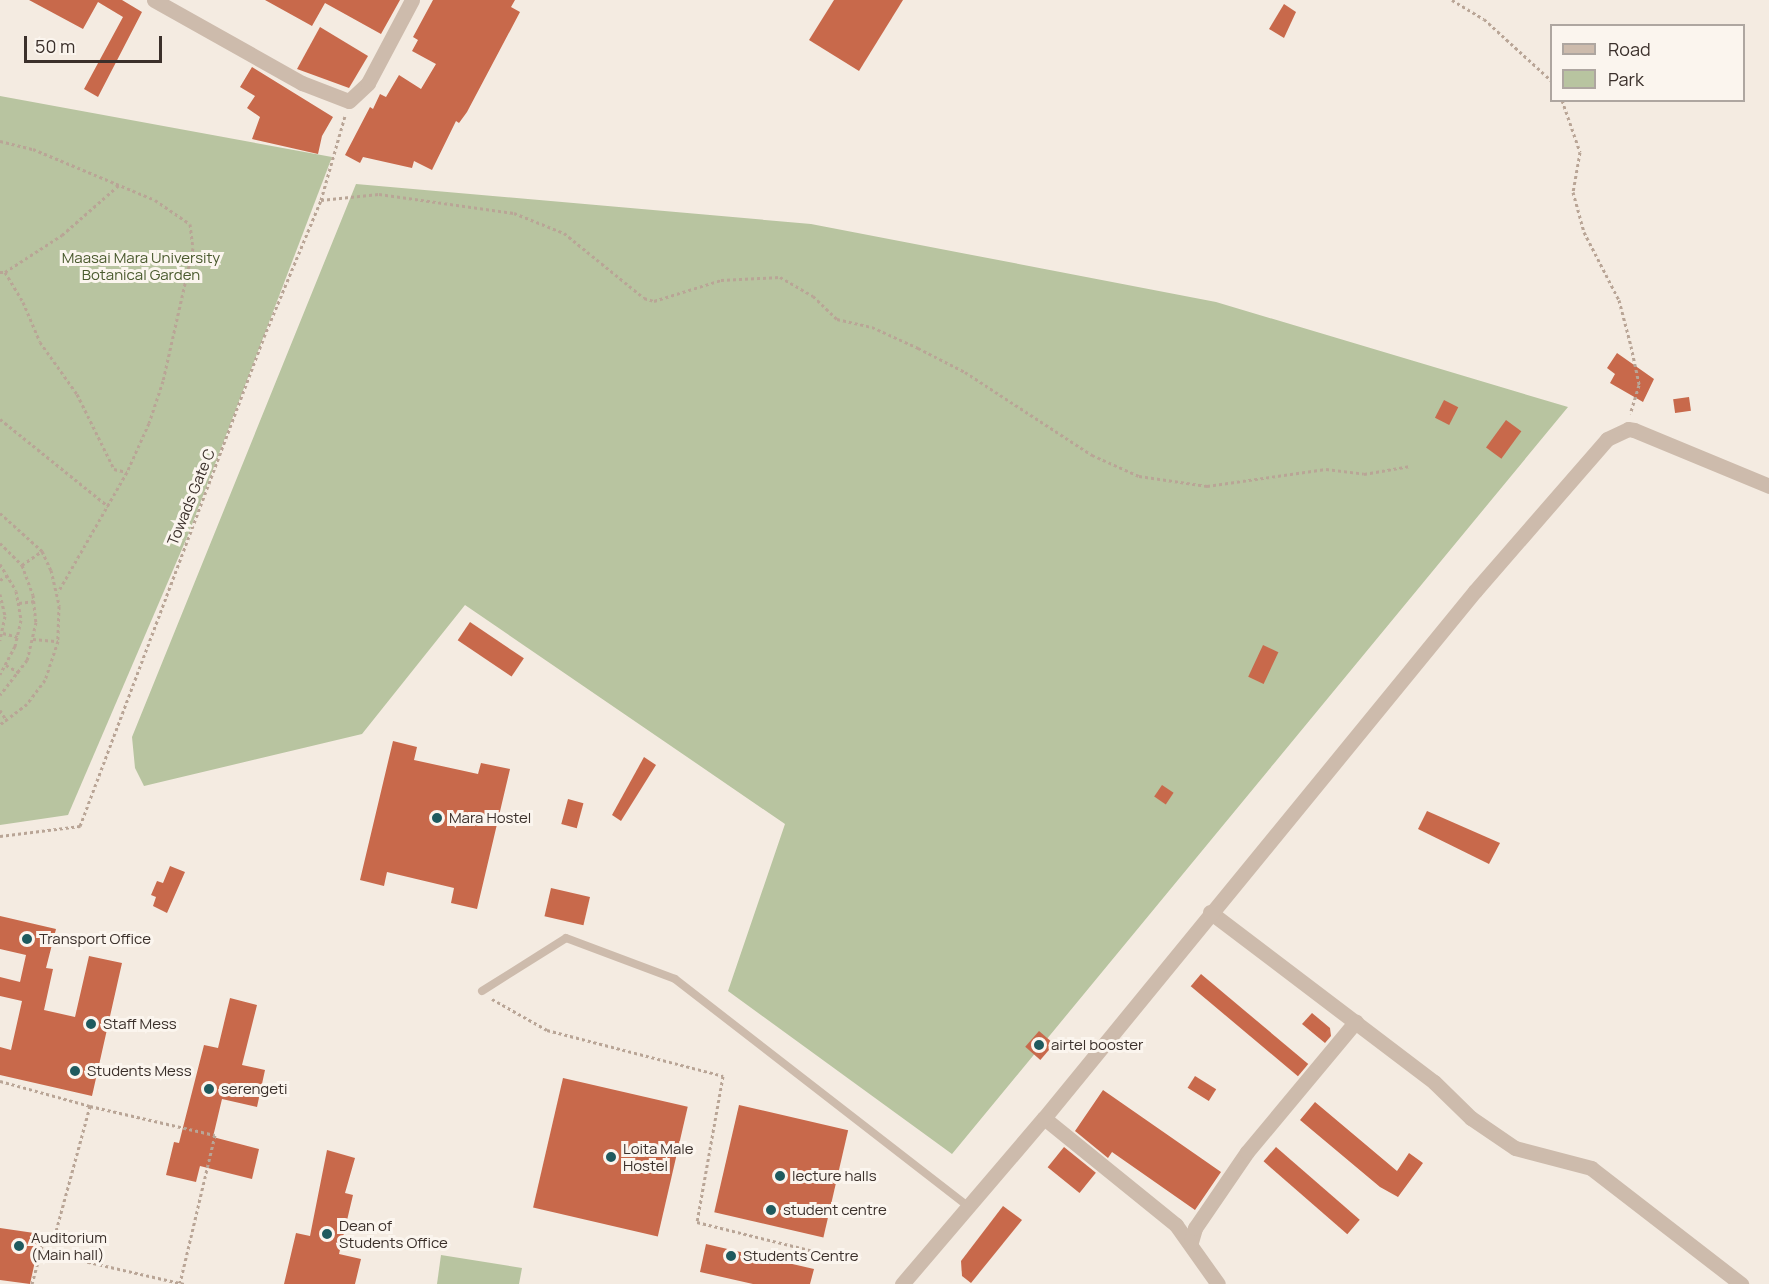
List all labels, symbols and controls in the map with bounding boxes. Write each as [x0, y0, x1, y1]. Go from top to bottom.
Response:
scale bar [27, 24, 165, 62]
legend [1550, 24, 1745, 102]
text: 50 m [35, 34, 75, 58]
text: Road [1608, 37, 1651, 61]
text: Park [1608, 67, 1644, 91]
park label: Maasai Mara University Botanical Garden [62, 248, 220, 283]
street label: Towads Gate C [163, 446, 219, 548]
place label: Mara Hostel [449, 809, 531, 827]
marker: Mara Hostel [430, 811, 444, 825]
place label: Transport Office [39, 930, 151, 948]
marker: Transport Office [20, 932, 34, 946]
place label: Staff Mess [103, 1015, 177, 1033]
marker: Staff Mess [84, 1017, 98, 1031]
place label: airtel booster [1051, 1036, 1144, 1054]
marker: airtel booster [1032, 1038, 1046, 1052]
place label: Students Mess [87, 1062, 192, 1080]
marker: Students Mess [68, 1064, 82, 1078]
place label: serengeti [221, 1080, 288, 1098]
marker: serengeti [202, 1082, 216, 1096]
place label: Loita Male Hostel [623, 1139, 694, 1174]
marker: Loita Male Hostel [604, 1150, 618, 1164]
place label: lecture halls [792, 1167, 877, 1185]
marker: lecture halls [773, 1169, 787, 1183]
place label: student centre [783, 1201, 887, 1219]
marker: student centre [764, 1203, 778, 1217]
place label: Dean of Students Office [339, 1216, 448, 1251]
marker: Dean of Students Office [320, 1227, 334, 1241]
place label: Auditorium (Main hall) [31, 1228, 107, 1263]
marker: Auditorium (Main hall) [12, 1239, 26, 1253]
place label: Students Centre [743, 1247, 859, 1265]
marker: Students Centre [724, 1249, 738, 1263]

